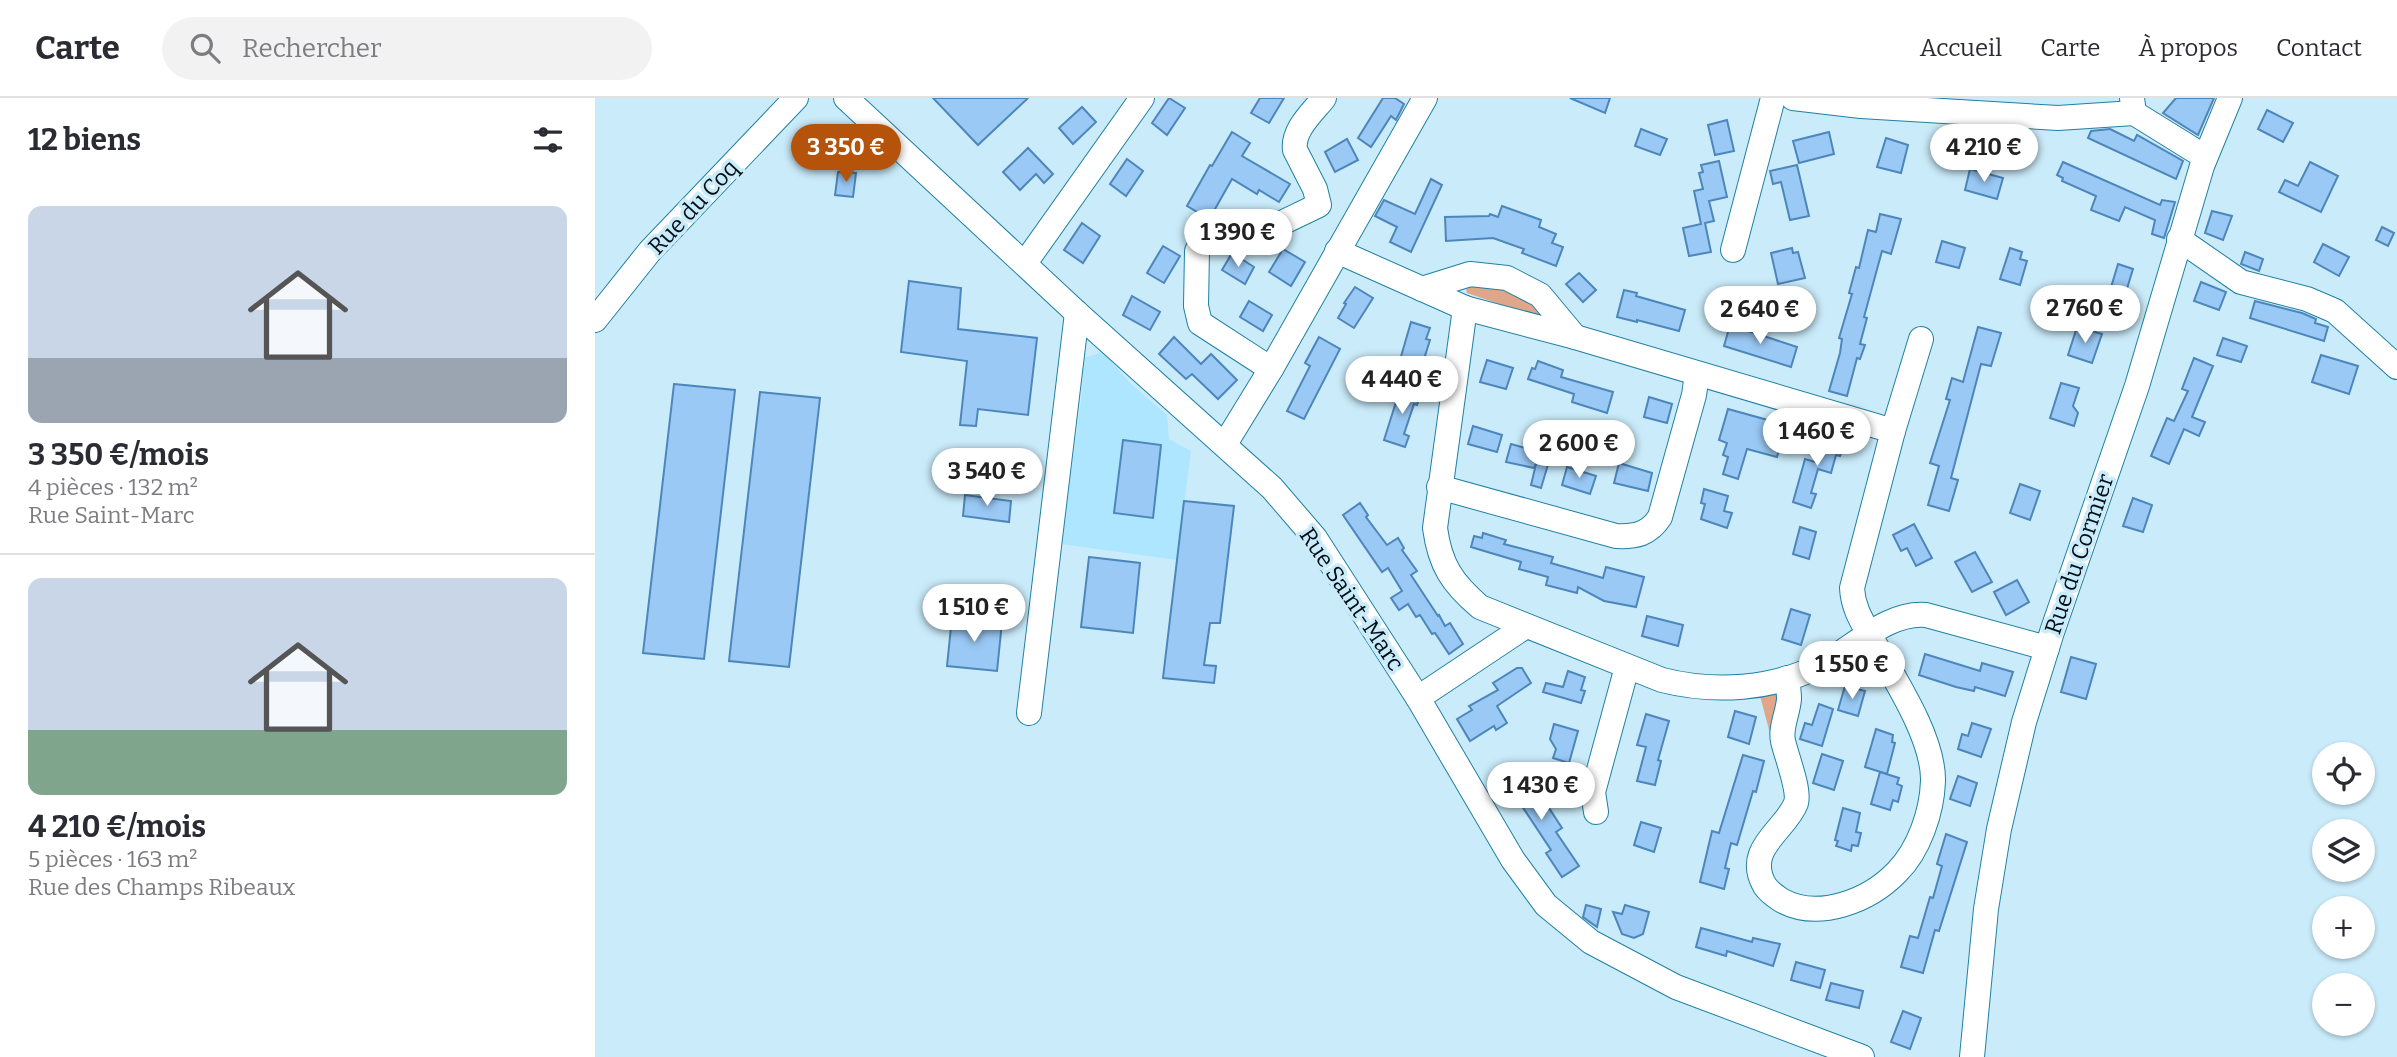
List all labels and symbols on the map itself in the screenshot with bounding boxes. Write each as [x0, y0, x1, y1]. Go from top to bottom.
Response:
pin: 3 350 € [781, 125, 911, 184]
pin: 4 210 € [1919, 125, 2049, 184]
street label: Rue du Coq [642, 153, 744, 260]
pin: 1 390 € [1173, 209, 1303, 269]
pin: 2 640 € [1695, 286, 1825, 346]
pin: 2 760 € [2020, 286, 2150, 345]
pin: 4 440 € [1337, 356, 1467, 416]
pin: 1 460 € [1752, 408, 1882, 468]
pin: 2 600 € [1514, 420, 1644, 480]
pin: 3 540 € [922, 448, 1052, 508]
street label: Rue du Cormier [2038, 470, 2120, 638]
street label: Rue Saint-Marc [1294, 522, 1410, 676]
pin: 1 510 € [909, 584, 1039, 644]
pin: 1 550 € [1787, 642, 1917, 701]
pin: 1 430 € [1476, 762, 1606, 822]

